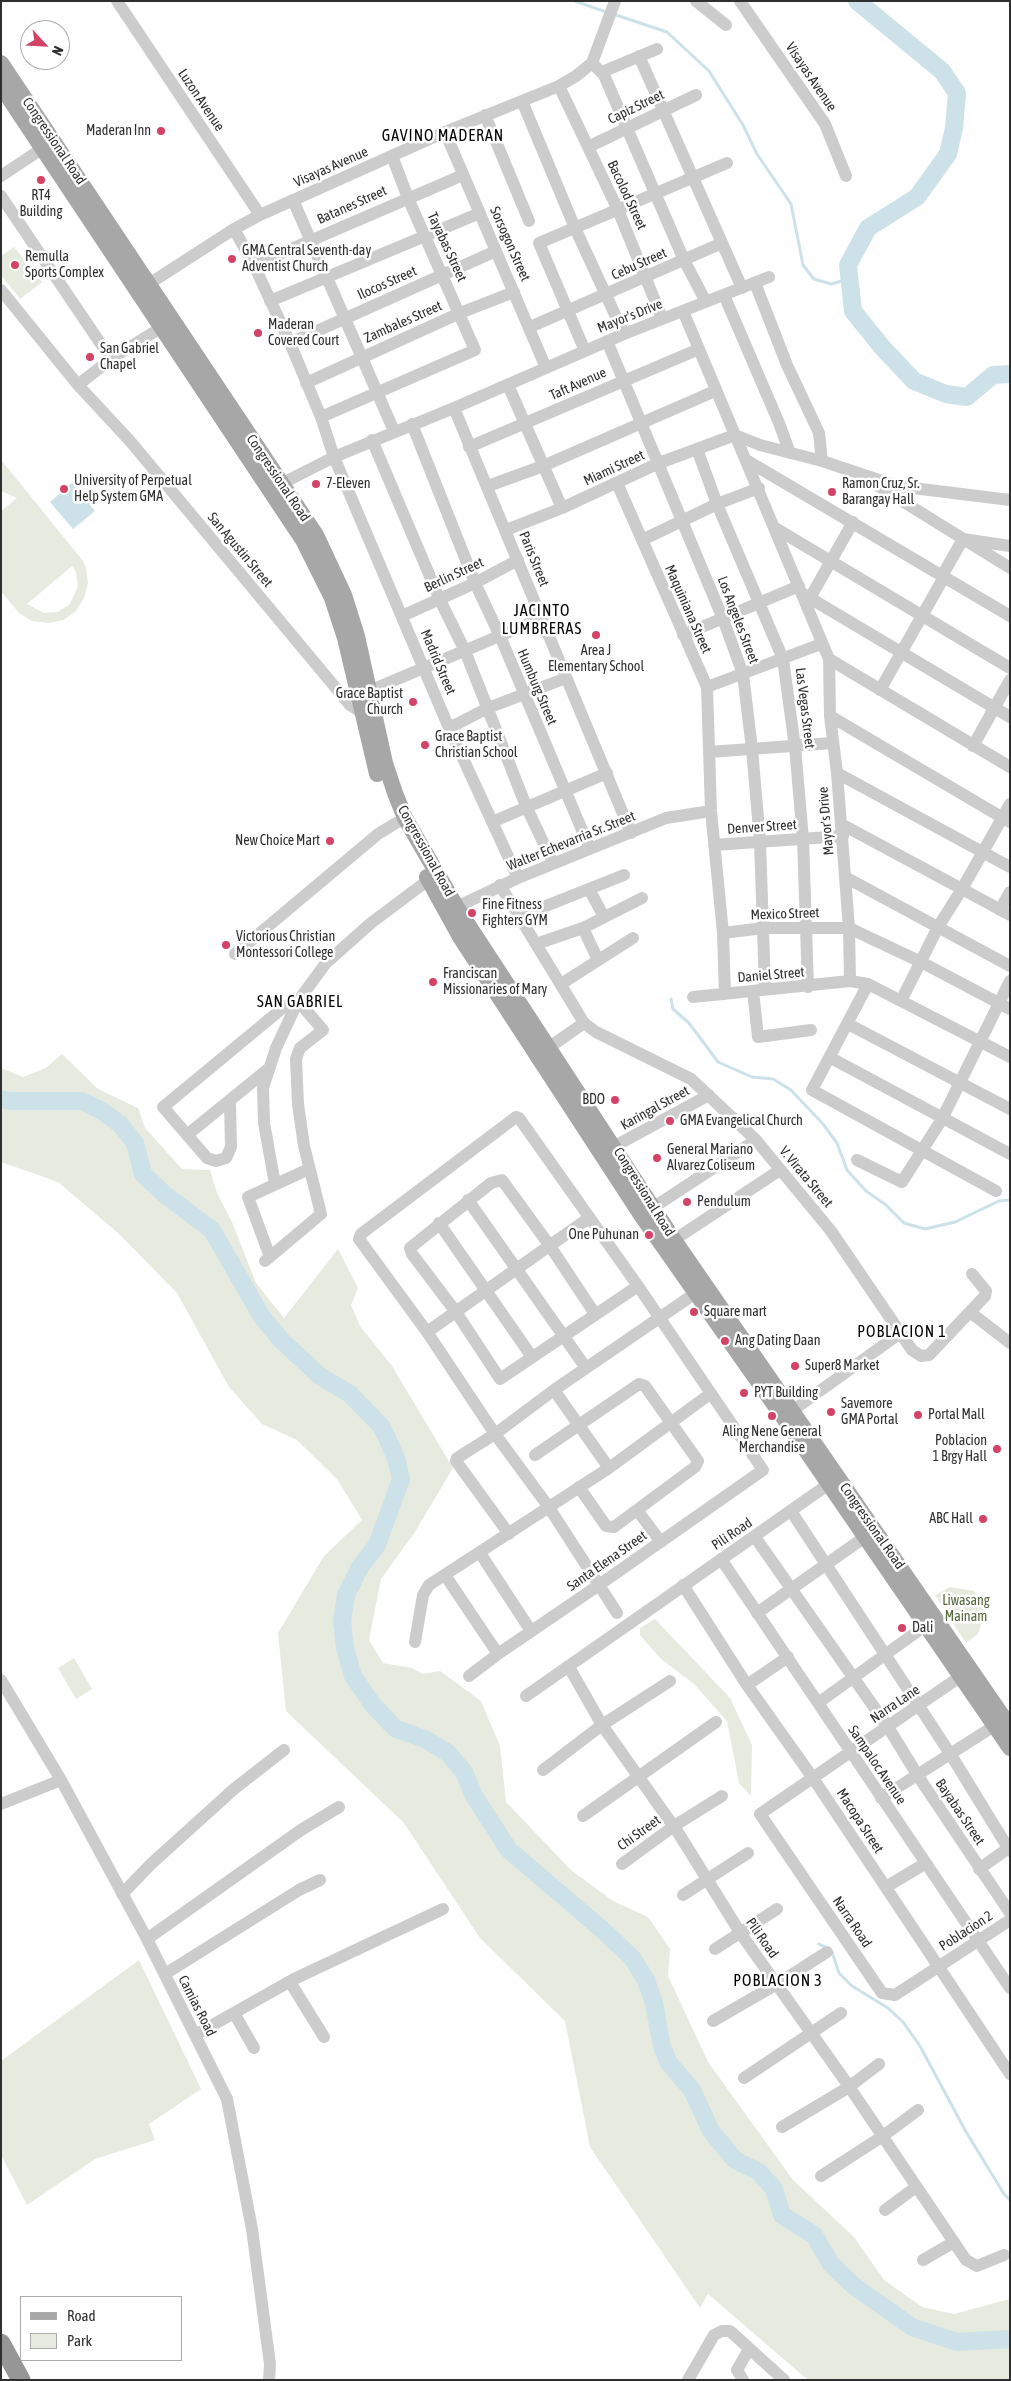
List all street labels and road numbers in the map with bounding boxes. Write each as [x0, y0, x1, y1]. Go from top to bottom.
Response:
street label: Visayas Avenue [782, 39, 840, 115]
street label: Luzon Avenue [174, 66, 228, 134]
street label: Capiz Street [605, 86, 667, 128]
street label: Congressional Road [19, 94, 89, 188]
street label: Visayas Avenue [291, 143, 371, 191]
street label: Bacolod Street [604, 158, 650, 232]
street label: Batanes Street [315, 182, 389, 228]
street label: Sorsogon Street [486, 204, 534, 284]
street label: Tayabas Street [424, 210, 470, 284]
street label: Cebu Street [609, 244, 669, 284]
street label: Ilocos Street [355, 263, 419, 303]
street label: Mayor's Drive [595, 295, 665, 337]
street label: Zambales Street [361, 297, 445, 347]
street label: Taft Avenue [547, 364, 609, 404]
street label: Congressional Road [243, 431, 313, 525]
street label: Miami Street [581, 447, 647, 489]
street label: San Agustin Street [204, 509, 276, 591]
street label: Paris Street [515, 529, 553, 589]
street label: Berlin Street [422, 554, 486, 596]
street label: Maquiniana Street [661, 562, 715, 656]
street label: Los Angeles Street [714, 574, 762, 666]
street label: Madrid Street [417, 627, 459, 697]
street label: Humburg Street [513, 647, 561, 727]
street label: Las Vegas Street [792, 667, 818, 749]
street label: Mayor's Drive [815, 786, 837, 856]
street label: Congressional Road [394, 803, 458, 899]
street label: Walter Echevarria Sr. Street [504, 808, 638, 874]
street label: Denver Street [727, 816, 797, 838]
street label: Mexico Street [750, 904, 820, 924]
street label: Daniel Street [737, 964, 805, 986]
street label: Karingal Street [618, 1082, 692, 1134]
street label: V. Virata Street [776, 1143, 836, 1211]
street label: Congressional Road [610, 1145, 678, 1239]
street label: Congressional Road [836, 1480, 908, 1572]
street label: Pili Road [708, 1514, 756, 1554]
street label: Santa Elena Street [564, 1527, 650, 1595]
street label: Narra Lane [867, 1681, 923, 1727]
street label: Sampaloc Avenue [844, 1722, 910, 1808]
street label: Bayabas Street [932, 1776, 988, 1848]
street label: Macopa Street [833, 1786, 887, 1856]
street label: Chi Street [614, 1812, 664, 1854]
street label: Narra Road [829, 1893, 875, 1951]
street label: Poblacion 2 [936, 1908, 996, 1954]
street label: Pili Road [742, 1915, 782, 1961]
street label: Camias Road [174, 1973, 220, 2039]

